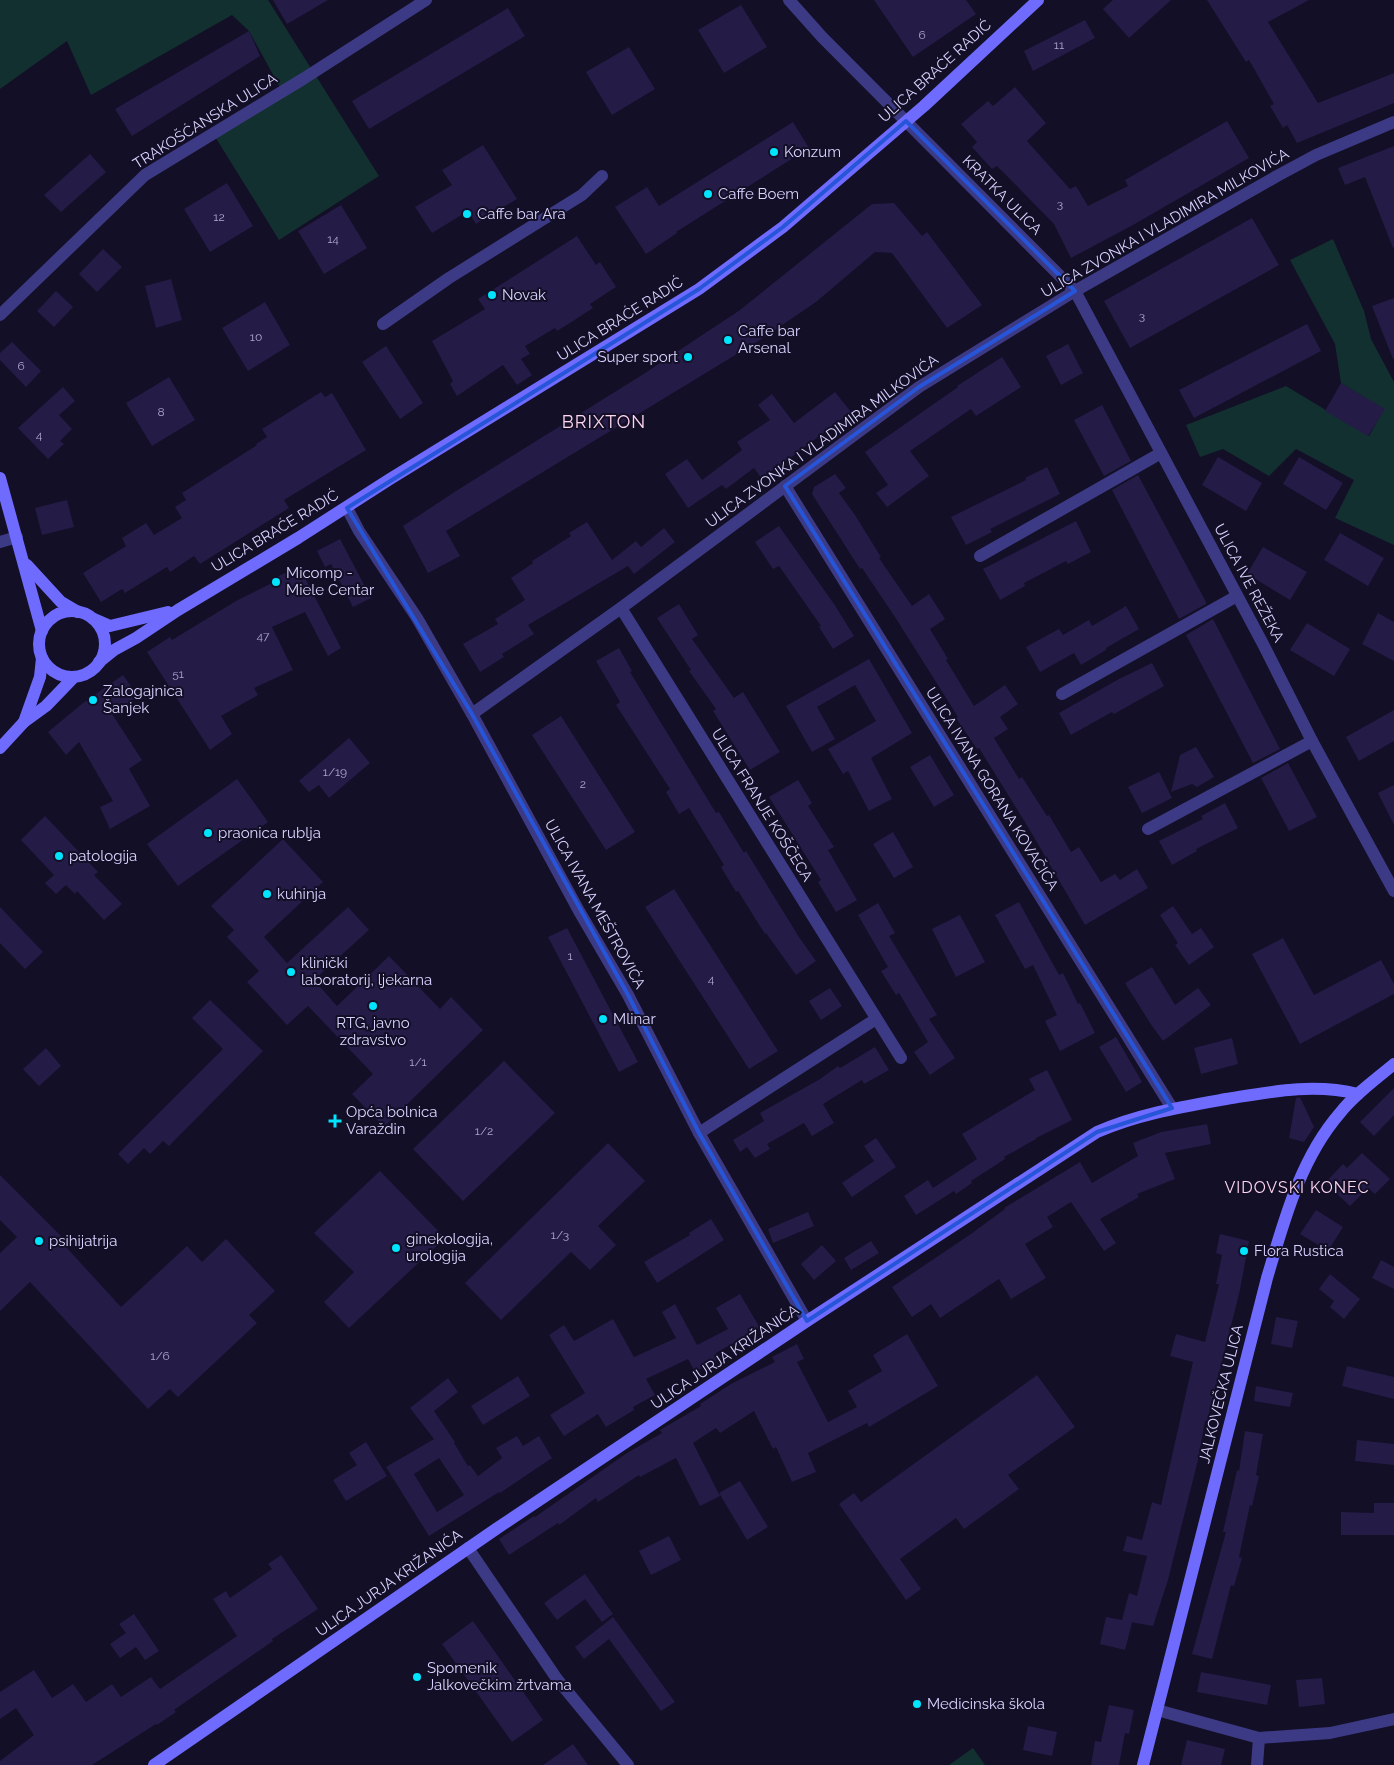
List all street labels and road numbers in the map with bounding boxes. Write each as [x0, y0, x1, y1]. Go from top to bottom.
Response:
street label: ULICA BRAĆE RADIĆ [875, 16, 995, 126]
street label: TRAKOŠĆANSKA ULICA [129, 68, 280, 173]
street label: ULICA ZVONKA I VLADIMIRA MILKOVIĆA [1038, 144, 1292, 302]
street label: KRATKA ULICA [959, 152, 1045, 238]
street label: ULICA BRAĆE RADIĆ [554, 273, 686, 365]
street label: ULICA ZVONKA I VLADIMIRA MILKOVIĆA [702, 351, 942, 531]
street label: ULICA BRAĆE RADIĆ [208, 486, 342, 576]
street label: ULICA IVE REŽEKA [1210, 521, 1288, 645]
street label: ULICA IVANA GORANA KOVAČIĆA [922, 684, 1063, 894]
street label: ULICA FRANJE KOŠČECA [708, 725, 817, 885]
street label: ULICA IVANA MEŠTROVIĆA [541, 816, 650, 992]
street label: ULICA JURJA KRIŽANIĆA [648, 1301, 802, 1413]
street label: JALKOVEČKA ULICA [1194, 1323, 1247, 1465]
street label: ULICA JURJA KRIŽANIĆA [313, 1526, 465, 1640]

